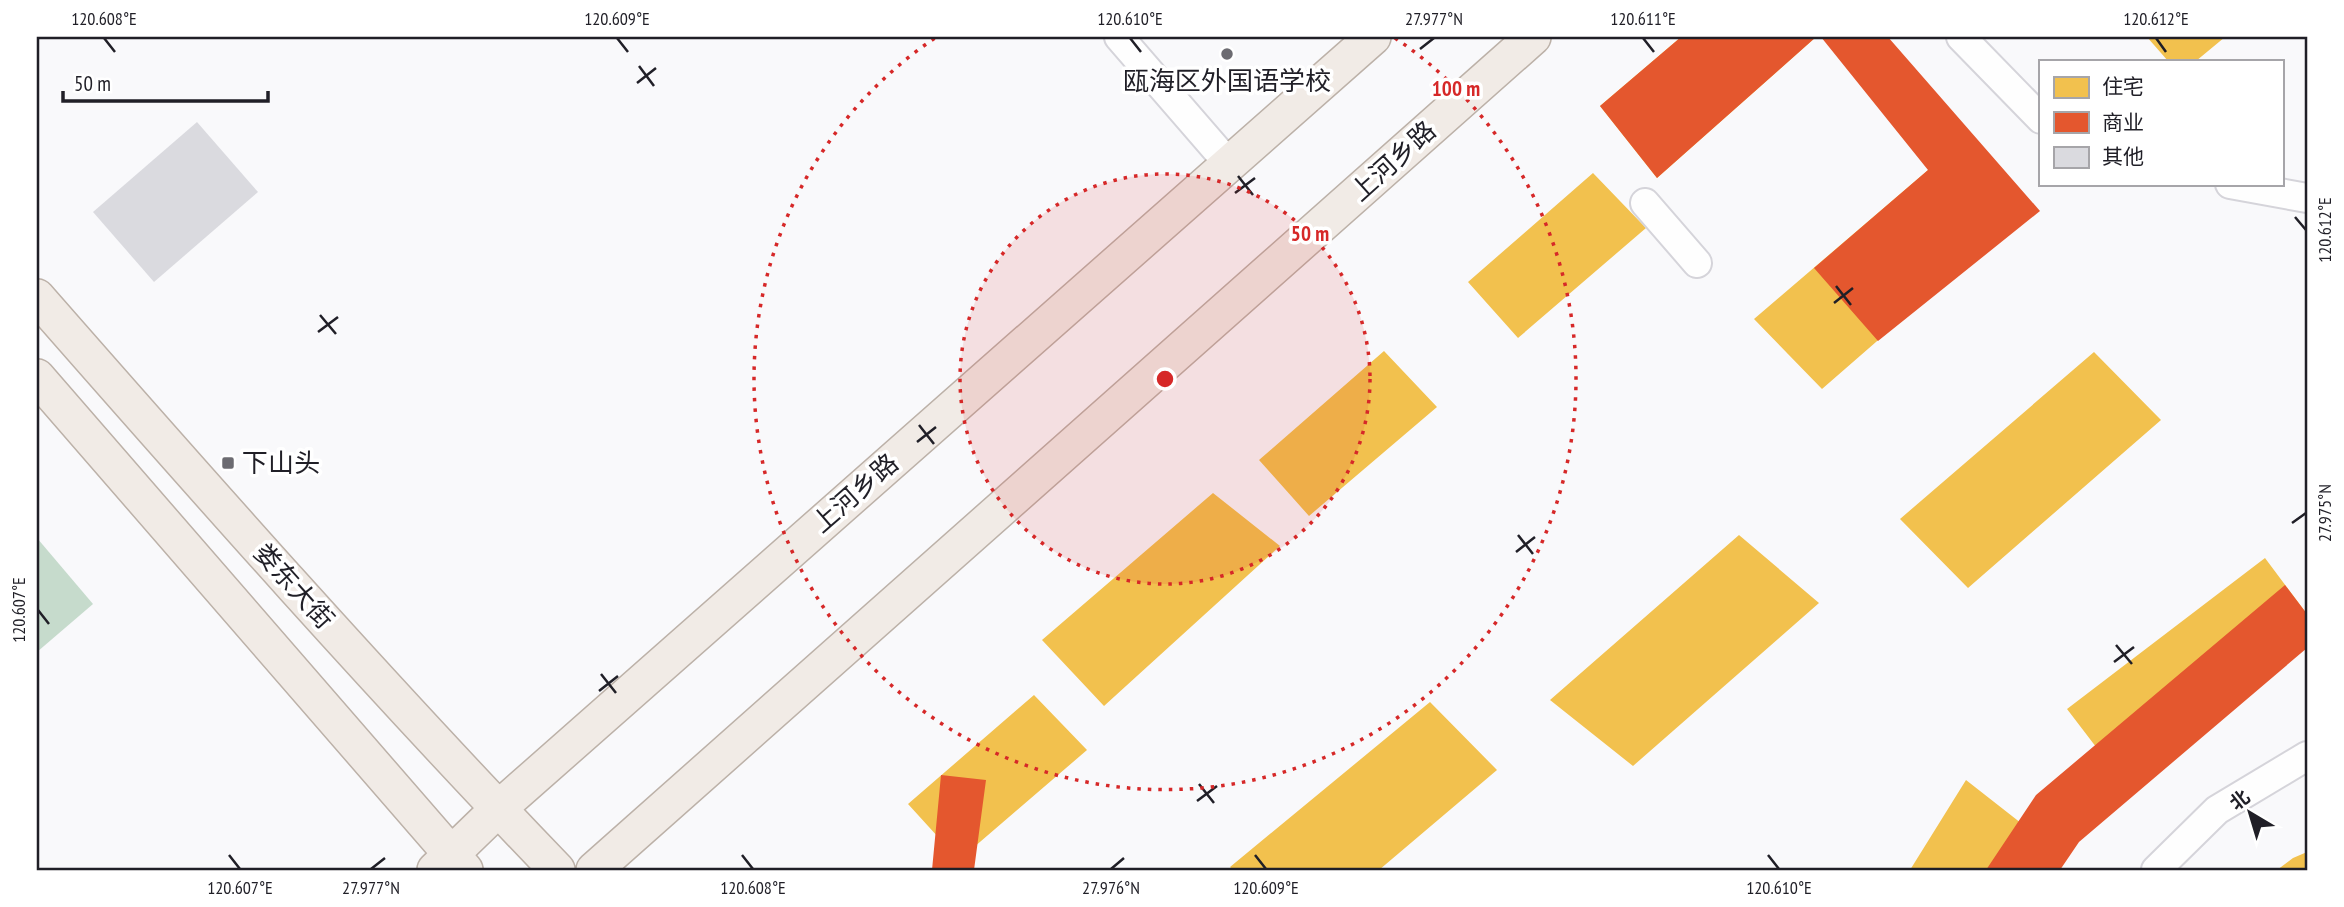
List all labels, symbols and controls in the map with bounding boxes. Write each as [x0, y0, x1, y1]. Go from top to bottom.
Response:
text: 120.608°E [71, 7, 137, 30]
text: 120.609°E [584, 7, 650, 30]
text: 120.610°E [1097, 7, 1163, 30]
text: 27.977°N [1405, 7, 1463, 30]
text: 120.611°E [1610, 7, 1676, 30]
text: 120.612°E [2123, 7, 2189, 30]
marker: 瓯海区外国语学校 [1219, 46, 1235, 62]
scale bar [63, 60, 268, 104]
legend [2039, 60, 2284, 186]
place label: 瓯海区外国语学校 [1123, 64, 1331, 97]
text: 50 m [74, 70, 111, 97]
text: 住宅 [2102, 73, 2144, 100]
text: 100 m [1432, 75, 1480, 102]
text: 商业 [2102, 109, 2144, 136]
street label: 上河乡路 [1343, 114, 1442, 208]
text: 其他 [2102, 143, 2144, 170]
text: 120.612°E [2313, 197, 2336, 263]
text: 50 m [1291, 220, 1329, 247]
centre of rings [1153, 367, 1177, 391]
place label: 下山头 [242, 446, 320, 479]
street label: 上河乡路 [805, 446, 905, 539]
marker: 下山头 [220, 455, 236, 471]
text: 27.975°N [2313, 484, 2336, 542]
street label: 娄东大街 [247, 536, 341, 635]
text: 120.607°E [7, 577, 30, 643]
north arrow [2214, 778, 2284, 848]
text: 北 [2225, 784, 2254, 815]
text: 120.607°E [207, 876, 273, 899]
text: 27.977°N [342, 876, 400, 899]
text: 120.608°E [720, 876, 786, 899]
text: 27.976°N [1082, 876, 1140, 899]
text: 120.609°E [1233, 876, 1299, 899]
text: 120.610°E [1746, 876, 1812, 899]

